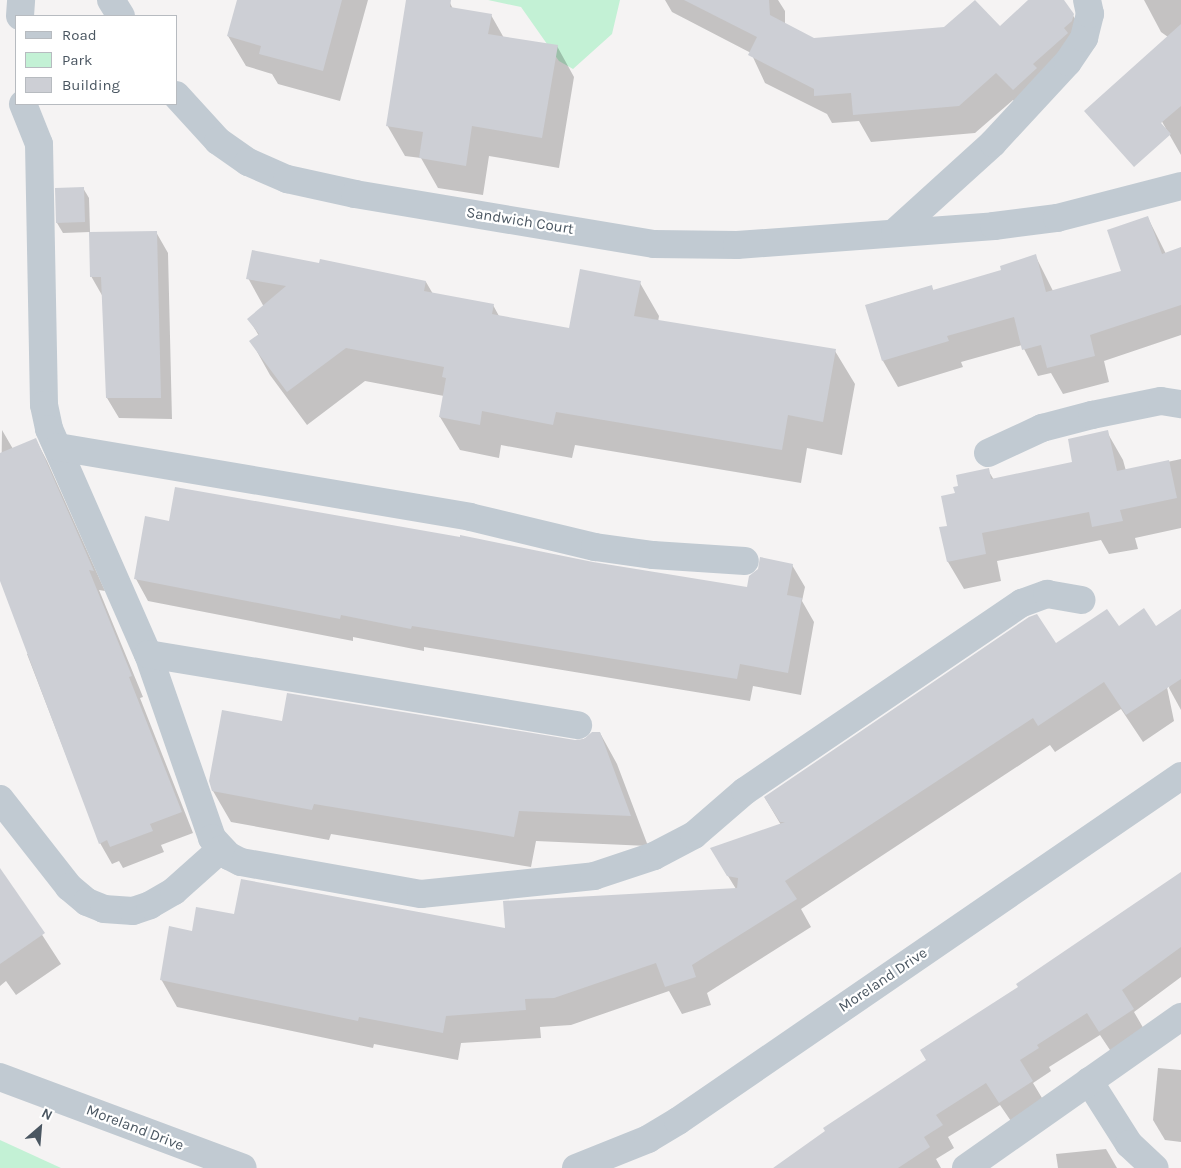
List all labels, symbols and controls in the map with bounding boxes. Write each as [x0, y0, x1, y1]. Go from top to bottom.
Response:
legend [15, 15, 178, 105]
text: Road [62, 26, 97, 44]
text: Park [62, 51, 92, 69]
text: Building [62, 76, 120, 94]
street label: Sandwich Court [465, 204, 575, 238]
street label: Moreland Drive [835, 944, 931, 1016]
street label: Moreland Drive [84, 1101, 186, 1155]
north arrow [15, 1103, 65, 1153]
text: N [39, 1104, 55, 1124]

